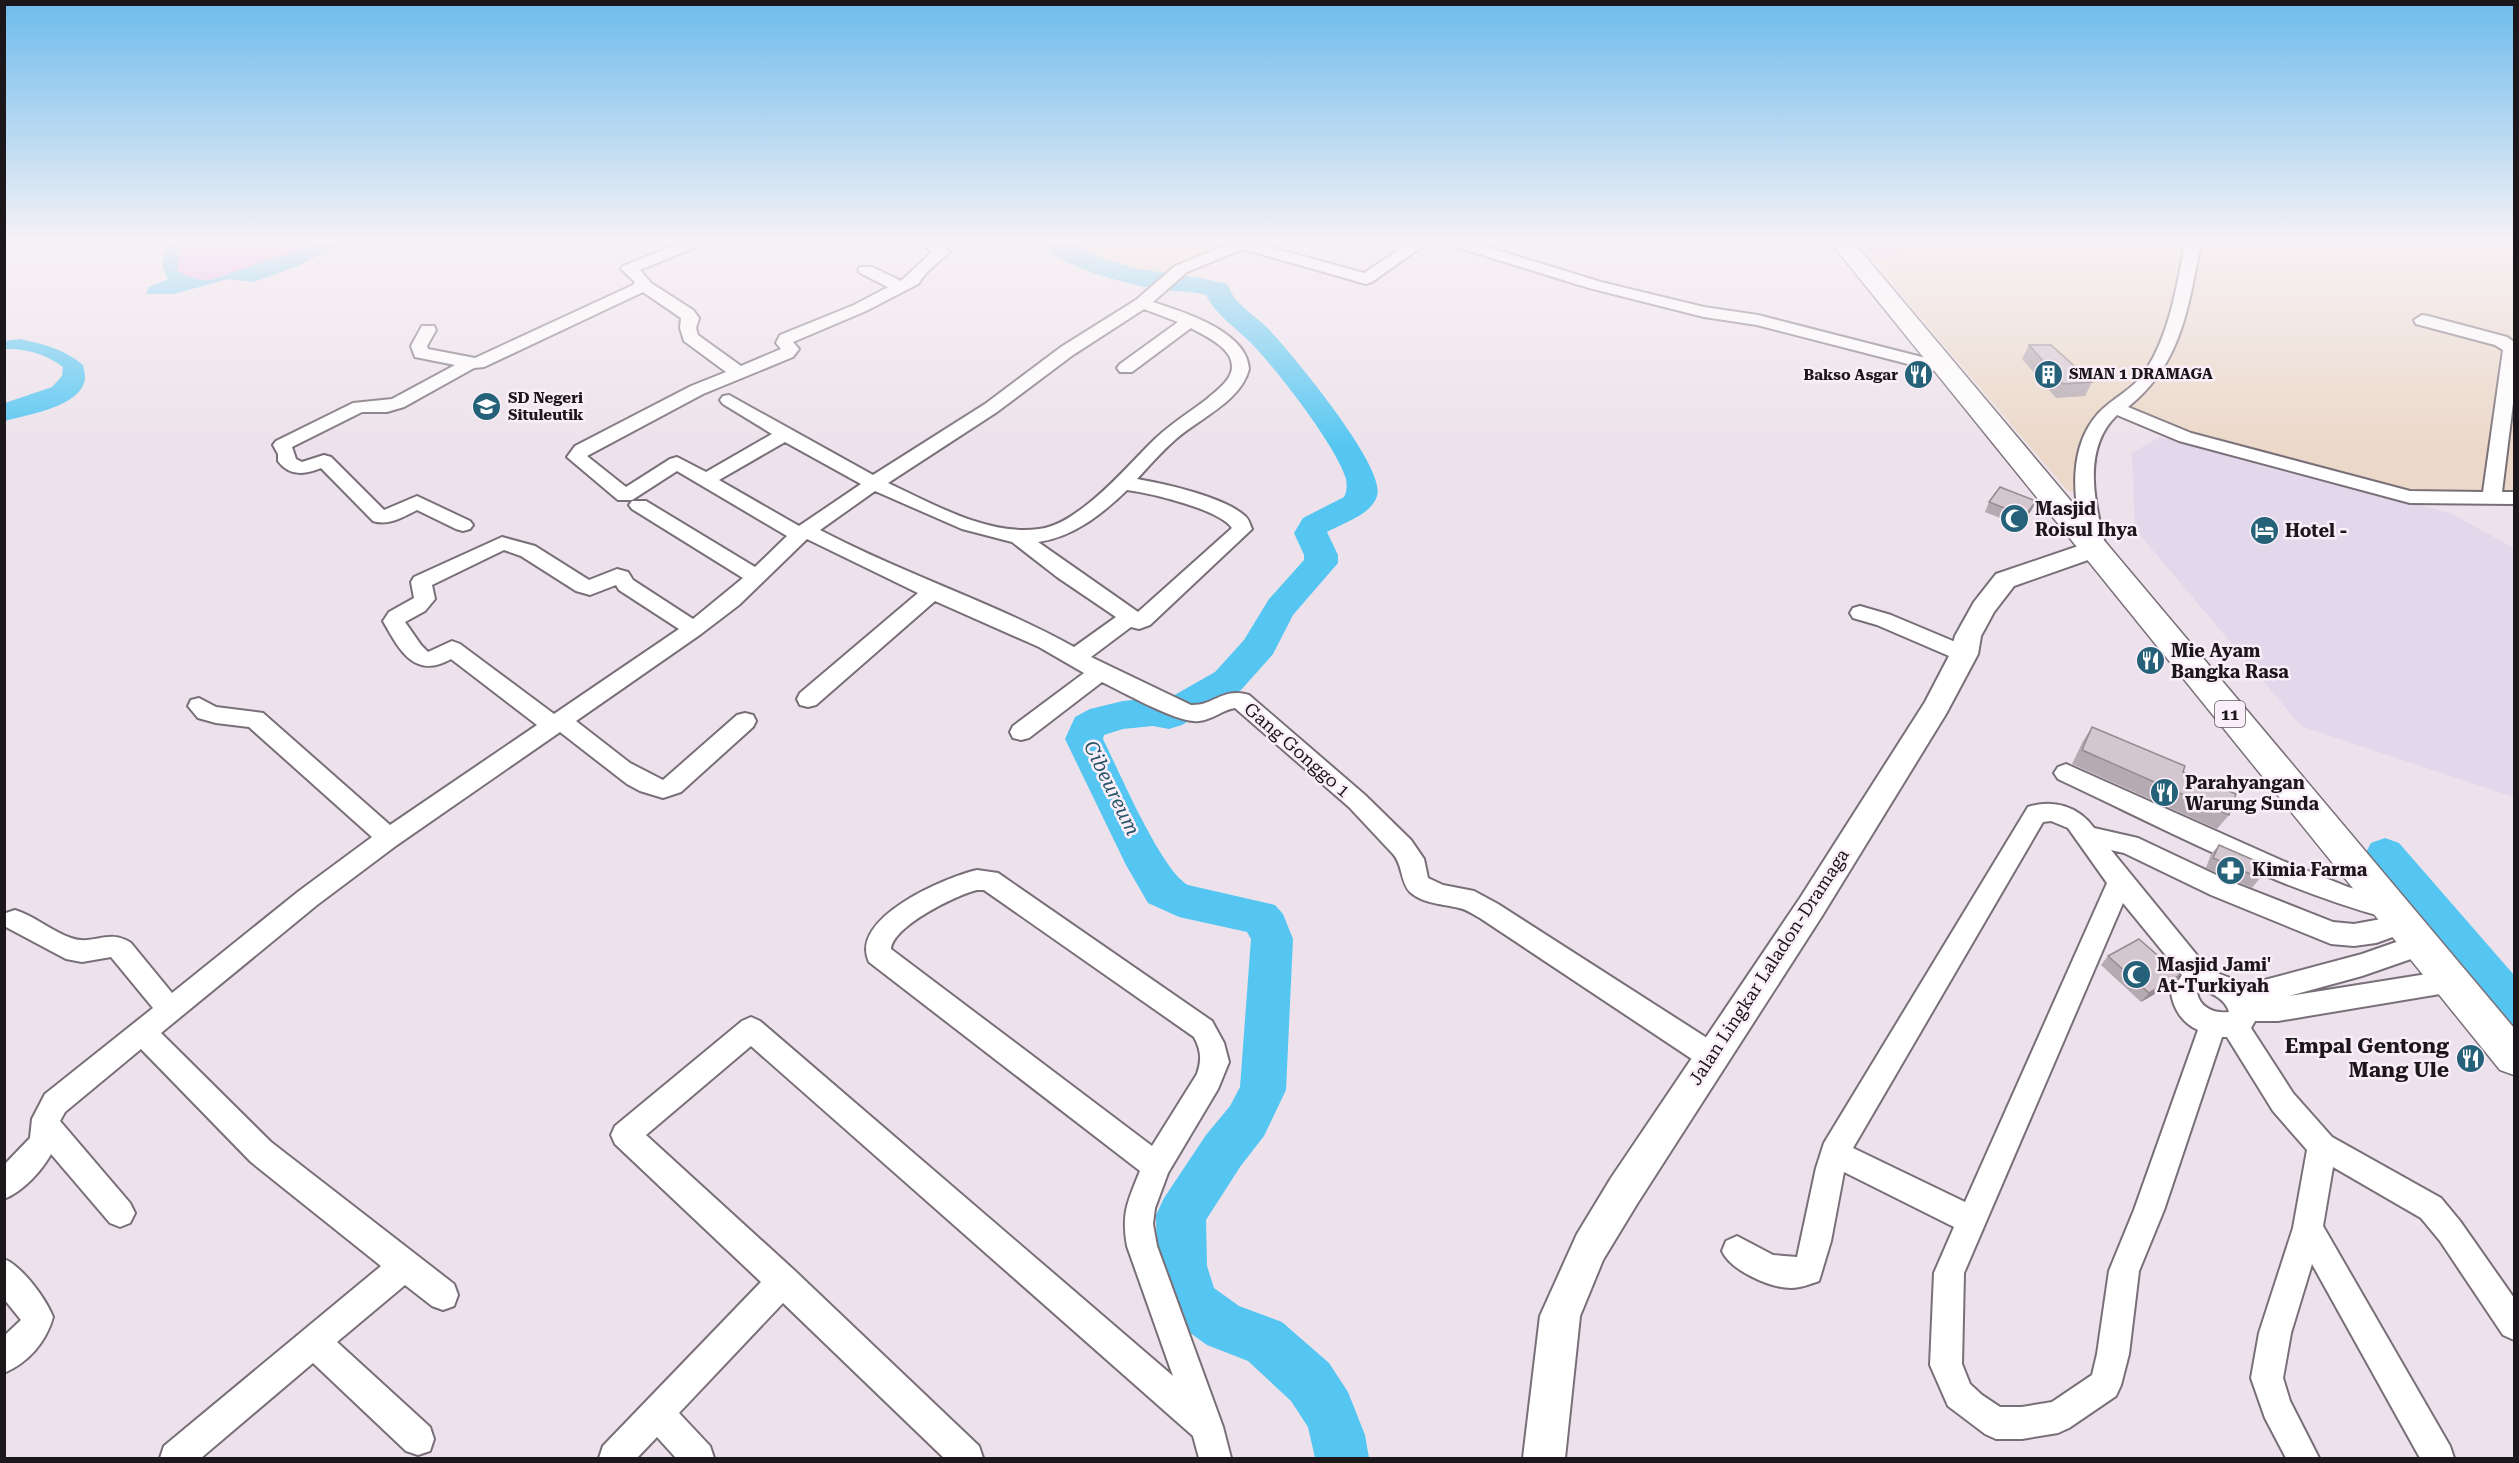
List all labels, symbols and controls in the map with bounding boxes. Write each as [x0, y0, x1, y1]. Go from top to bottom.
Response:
building icon: SMAN 1 DRAMAGA [2032, 358, 2064, 390]
restaurant icon: Bakso Asgar [1903, 359, 1935, 391]
place label: SMAN 1 DRAMAGA [2069, 365, 2213, 383]
place label: Bakso Asgar [1803, 366, 1898, 384]
place label: SD Negeri Situleutik [508, 389, 584, 424]
school or university icon: SD Negeri Situleutik [471, 391, 503, 423]
place label: Masjid Roisul Ihya [2035, 498, 2138, 540]
mosque icon: Masjid Roisul Ihya [1998, 503, 2030, 535]
hotel icon: Hotel - [2248, 515, 2280, 547]
place label: Hotel - [2285, 520, 2348, 541]
place label: Mie Ayam Bangka Rasa [2171, 640, 2289, 682]
restaurant icon: Mie Ayam Bangka Rasa [2134, 645, 2166, 677]
street label: Gang Gonggo 1 [1240, 698, 1355, 801]
road number: 11 [2215, 701, 2245, 727]
water label: Cibeureum [1079, 737, 1145, 839]
place label: Parahyangan Warung Sunda [2185, 772, 2319, 814]
restaurant icon: Parahyangan Warung Sunda [2148, 777, 2180, 809]
street label: Jalan Lingkar Laladon-Dramaga [1684, 845, 1853, 1089]
pharmacy icon: Kimia Farma [2215, 854, 2247, 886]
place label: Kimia Farma [2252, 859, 2368, 880]
place label: Masjid Jami' At-Turkiyah [2157, 954, 2271, 996]
mosque icon: Masjid Jami' At-Turkiyah [2120, 959, 2152, 991]
place label: Empal Gentong Mang Ule [2285, 1034, 2449, 1082]
restaurant icon: Empal Gentong Mang Ule [2454, 1042, 2486, 1074]

